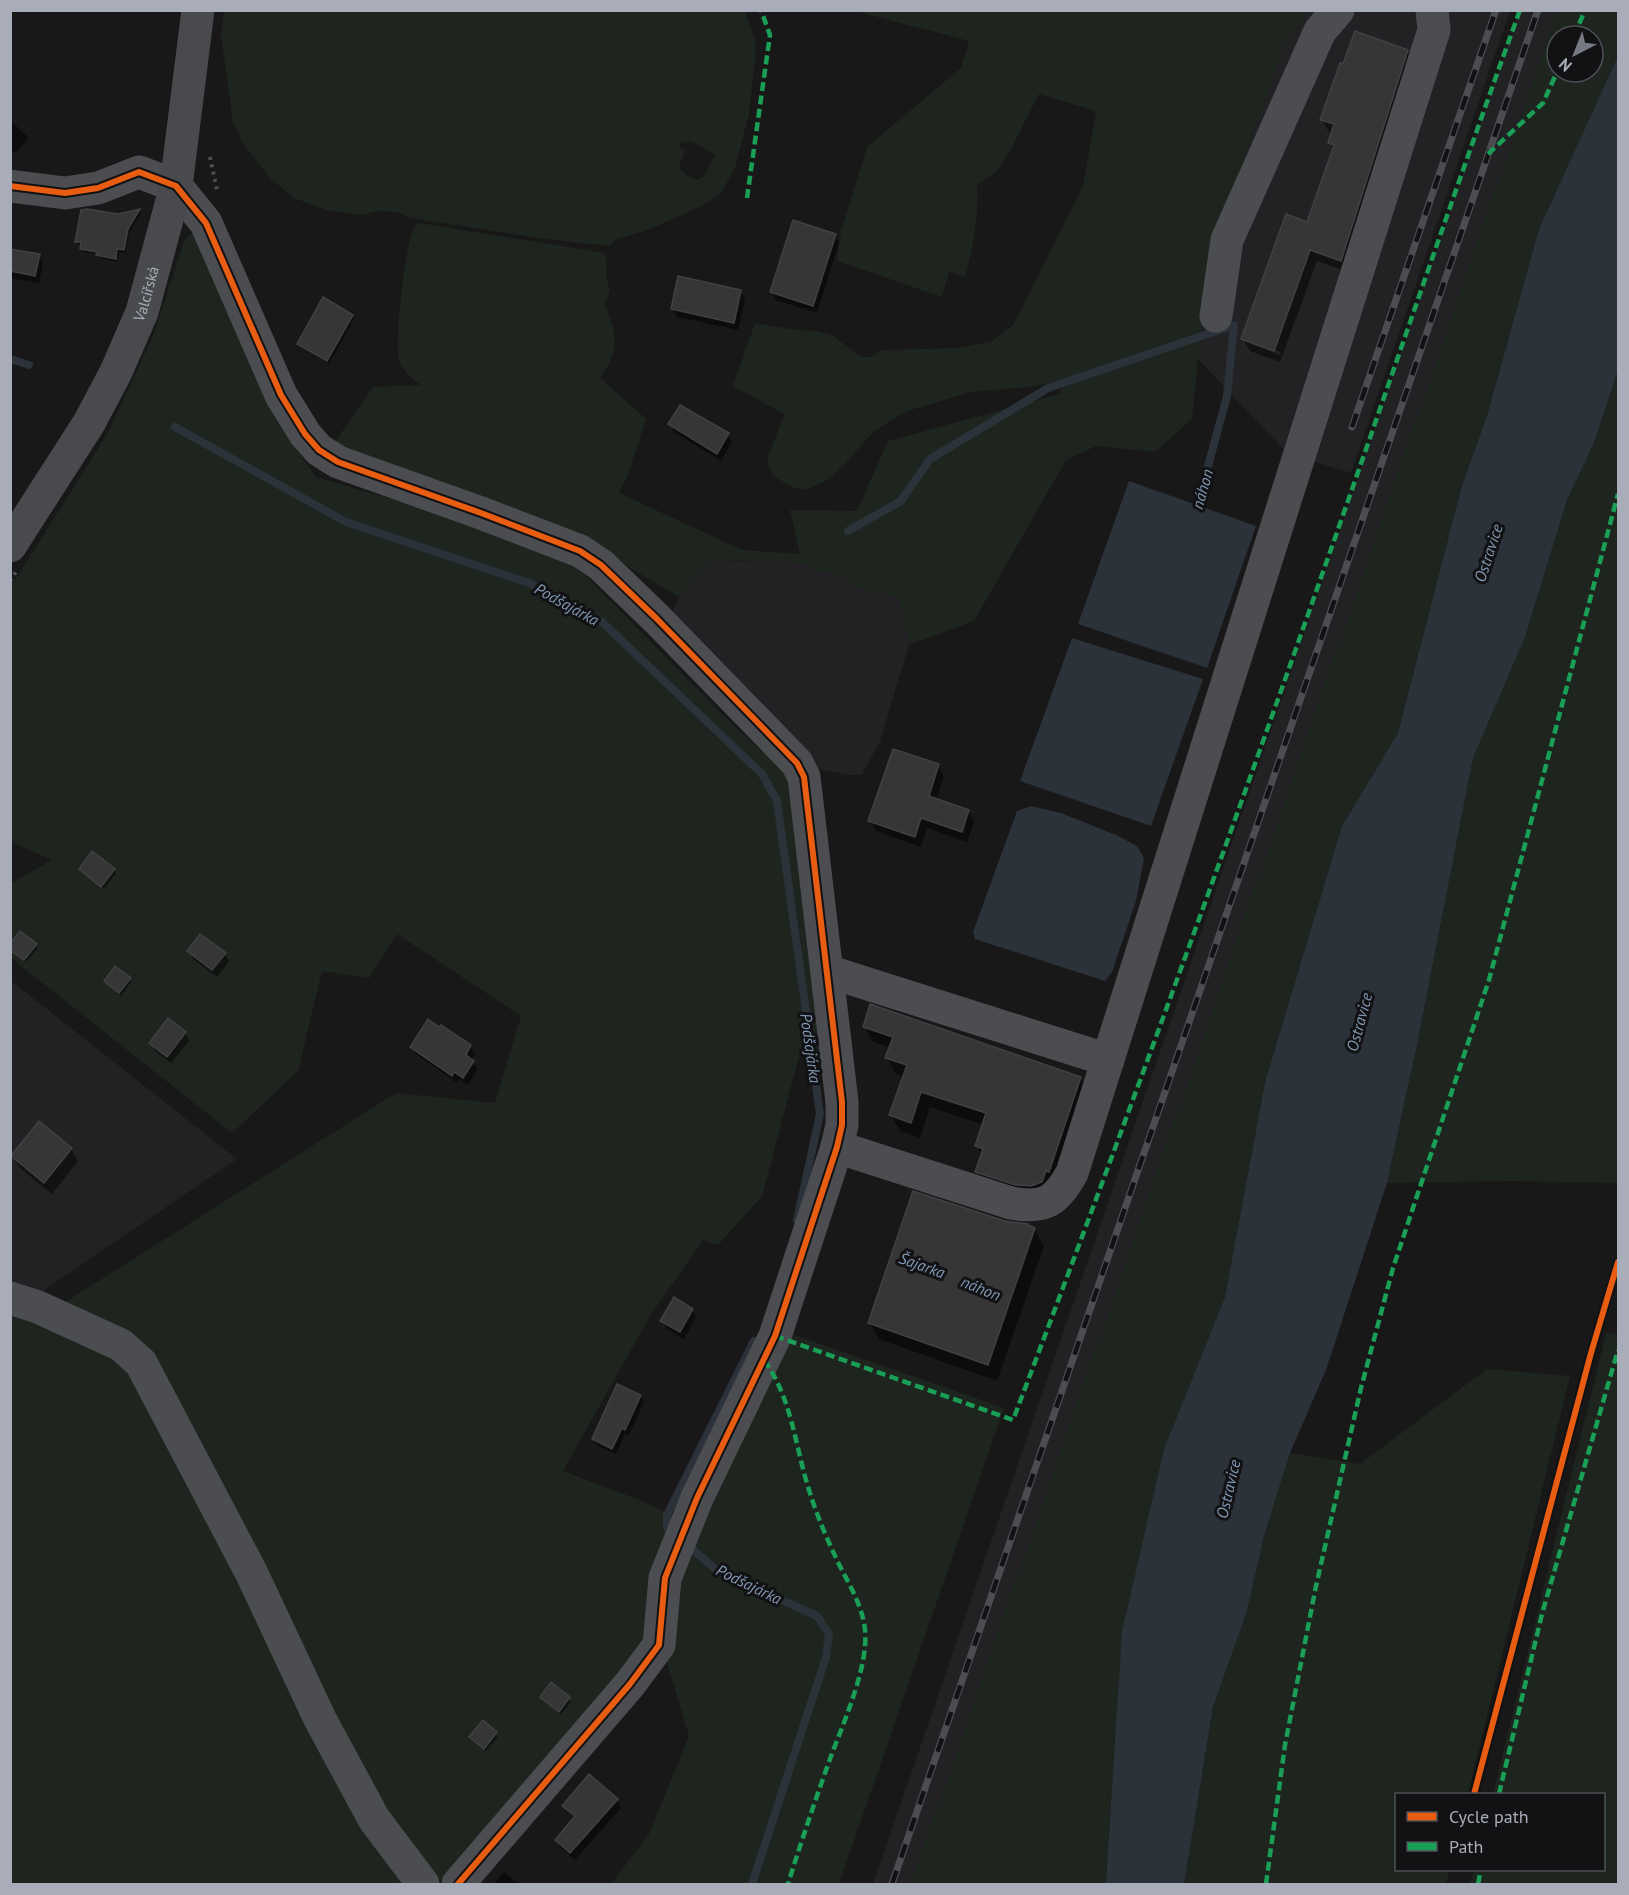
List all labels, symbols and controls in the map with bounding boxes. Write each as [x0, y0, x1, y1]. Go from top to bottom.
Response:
north arrow [1545, 24, 1605, 84]
text: N [1554, 54, 1576, 76]
street label: Valcířská [129, 264, 163, 325]
water label: náhon [1187, 467, 1217, 511]
water label: Ostravice [1469, 521, 1507, 585]
water label: Podšajárka [531, 578, 603, 630]
water label: Ostravice [1342, 990, 1377, 1053]
water label: Podšajárka [796, 1012, 826, 1084]
water label: Šajarka [896, 1247, 948, 1283]
water label: náhon [958, 1271, 1004, 1305]
water label: Ostravice [1212, 1457, 1245, 1520]
water label: Podšajárka [713, 1560, 785, 1608]
legend [1395, 1793, 1605, 1871]
text: Cycle path [1449, 1805, 1529, 1828]
text: Path [1449, 1835, 1483, 1858]

